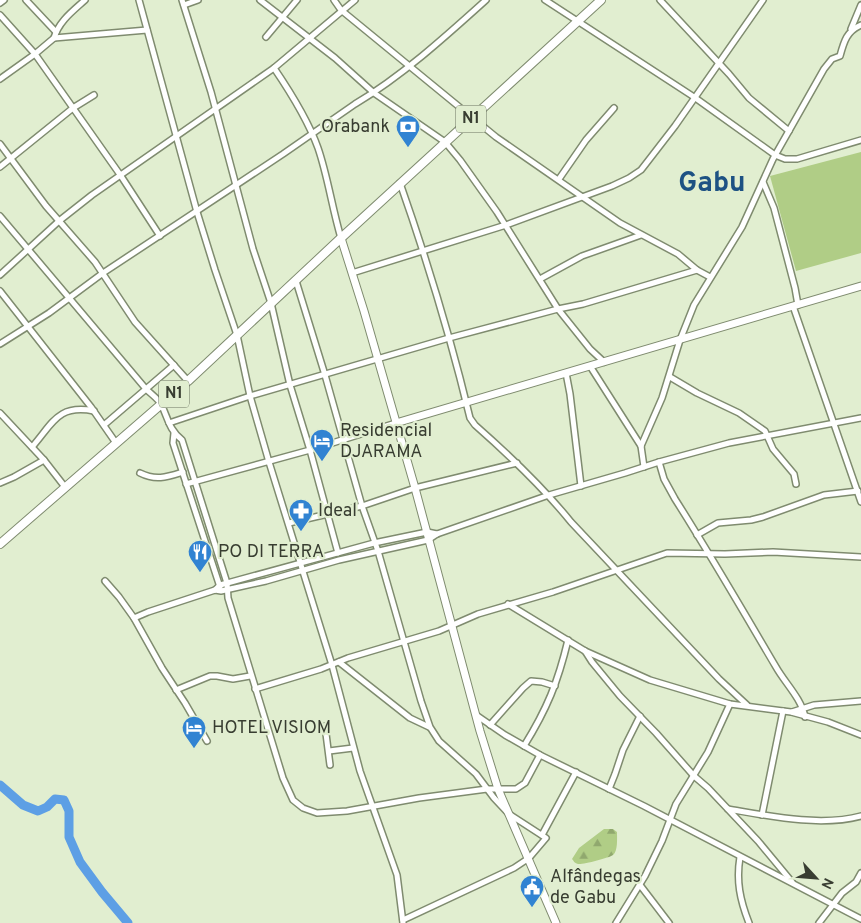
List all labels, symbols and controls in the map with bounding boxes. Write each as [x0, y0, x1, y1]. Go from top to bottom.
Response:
road number: N1 [456, 106, 486, 132]
bank icon: Orabank [395, 114, 421, 148]
place label: Orabank [321, 116, 390, 139]
district label: Gabu [678, 166, 746, 202]
road number: N1 [159, 380, 189, 408]
place label: Residencial DJARAMA [340, 420, 432, 464]
hotel icon: Residencial DJARAMA [309, 428, 335, 462]
pharmacy icon: Ideal [288, 498, 314, 532]
place label: Ideal [318, 500, 357, 523]
restaurant icon: PO DI TERRA [187, 539, 213, 573]
place label: PO DI TERRA [218, 541, 324, 564]
hotel icon: HOTEL VISIOM [181, 715, 207, 749]
place label: HOTEL VISIOM [212, 717, 331, 740]
north arrow [791, 853, 841, 903]
place label: Alfândegas de Gabu [550, 866, 641, 910]
public building icon: Alfândegas de Gabu [519, 874, 545, 908]
text: N [816, 875, 836, 891]

